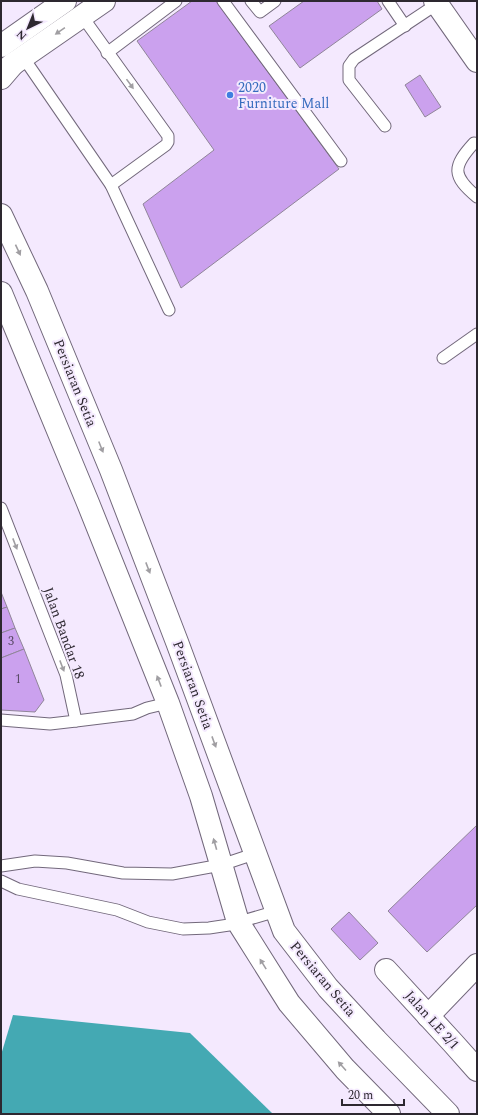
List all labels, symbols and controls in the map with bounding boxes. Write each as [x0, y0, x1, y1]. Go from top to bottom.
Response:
north arrow [8, 8, 48, 48]
text: N [12, 26, 31, 44]
one-way arrow [55, 27, 65, 35]
place label: 2020 Furniture Mall [238, 77, 329, 114]
one-way arrow [126, 79, 134, 89]
marker: 2020 Furniture Mall [225, 90, 235, 100]
one-way arrow [15, 244, 21, 256]
street label: Persiaran Setia [48, 336, 102, 430]
one-way arrow [98, 442, 104, 453]
one-way arrow [13, 539, 19, 551]
one-way arrow [146, 563, 152, 575]
street label: Jalan Bandar 18 [38, 584, 90, 682]
house number: 3 [8, 632, 14, 651]
street label: Persiaran Setia [167, 638, 219, 732]
one-way arrow [60, 660, 66, 672]
house number: 1 [15, 670, 21, 689]
one-way arrow [156, 675, 162, 687]
one-way arrow [211, 737, 217, 749]
one-way arrow [212, 838, 218, 850]
street label: Persiaran Setia [285, 937, 361, 1022]
one-way arrow [260, 958, 267, 969]
street label: Jalan LE 2/1 [400, 986, 464, 1054]
one-way arrow [338, 1061, 347, 1072]
scale bar [342, 1081, 404, 1107]
text: 20 m [348, 1086, 373, 1105]

